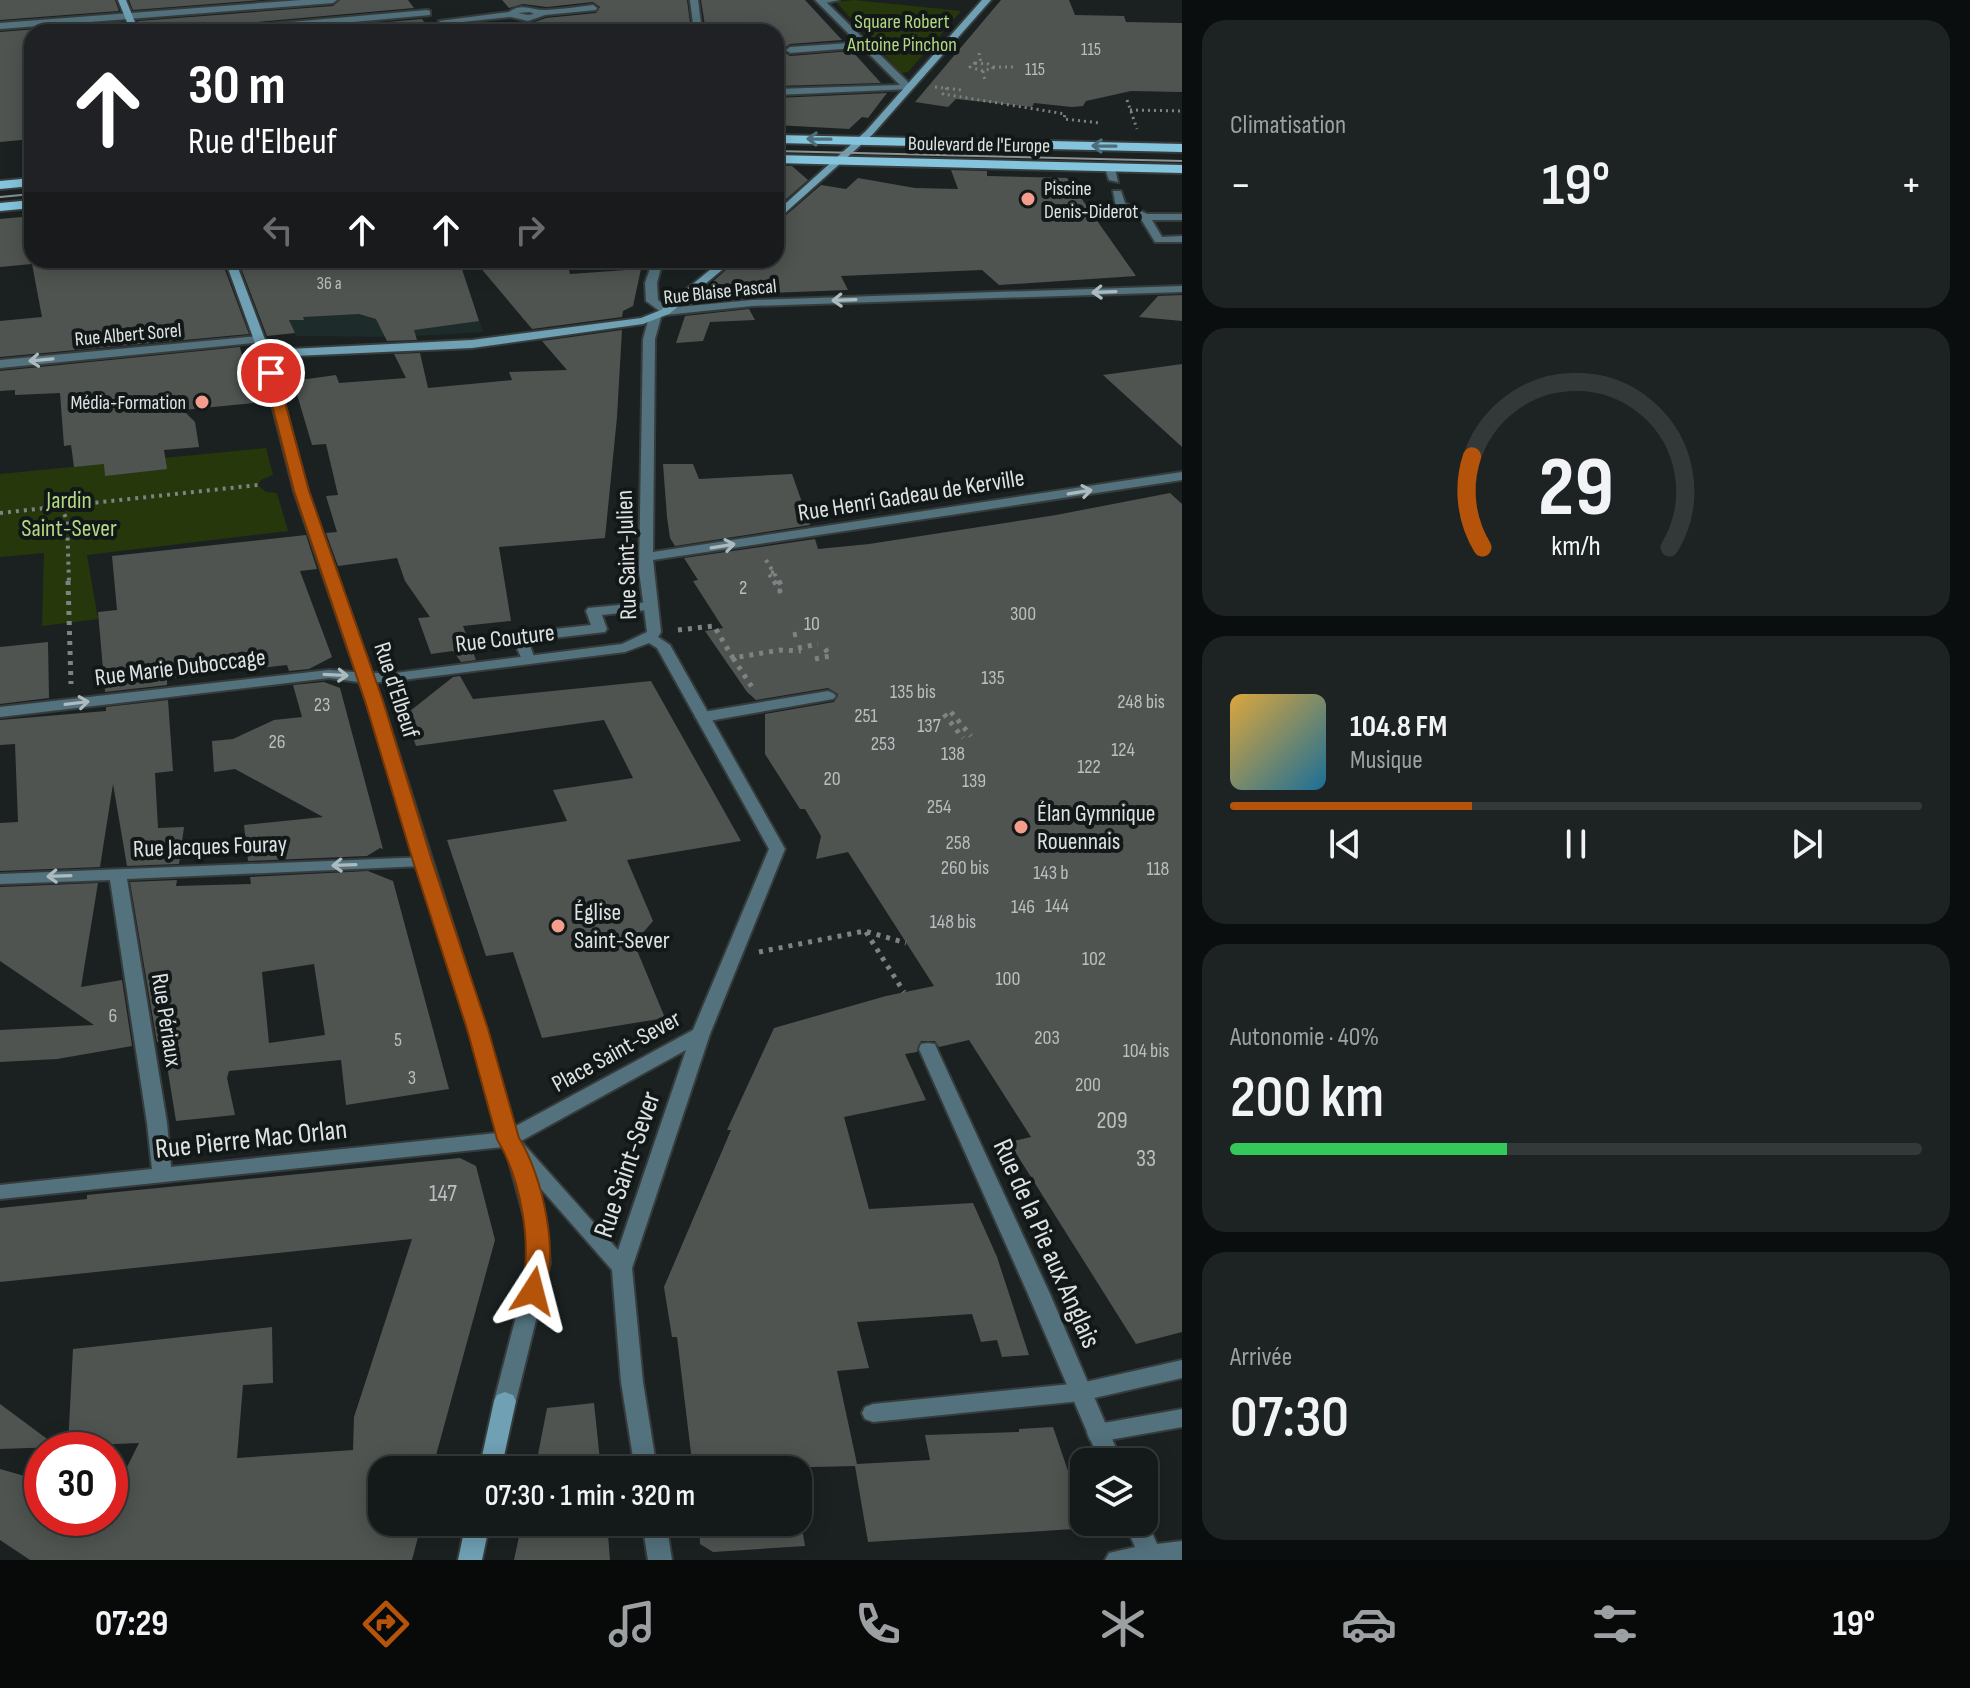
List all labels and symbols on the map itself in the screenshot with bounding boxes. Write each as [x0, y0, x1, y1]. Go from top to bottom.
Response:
park label: Square Robert Antoine Pinchon [846, 10, 957, 57]
house number: 115 [1081, 39, 1101, 60]
house number: 115 [1025, 59, 1045, 80]
one-way arrow [806, 131, 833, 147]
street label: Boulevard de l'Europe [908, 132, 1050, 158]
one-way arrow [1091, 139, 1118, 154]
place label: Piscine Denis-Diderot [1044, 177, 1138, 224]
marker: Piscine Denis-Diderot [1019, 190, 1037, 208]
house number: 36 a [316, 273, 342, 294]
street label: Rue Blaise Pascal [662, 274, 778, 310]
one-way arrow [1091, 284, 1118, 300]
one-way arrow [831, 293, 858, 308]
street label: Rue Albert Sorel [74, 318, 182, 352]
pin [237, 339, 305, 407]
one-way arrow [29, 353, 55, 368]
place label: Média-Formation [70, 391, 186, 415]
marker: Média-Formation [193, 393, 211, 411]
street label: Rue Henri Gadeau de Kerville [796, 463, 1026, 528]
one-way arrow [1067, 483, 1092, 498]
park label: Jardin Saint-Sever [21, 486, 117, 543]
street label: Rue Saint-Julien [610, 490, 643, 620]
one-way arrow [710, 538, 735, 553]
house number: 2 [739, 576, 747, 600]
house number: 300 [1010, 602, 1036, 626]
house number: 10 [804, 612, 820, 636]
street label: Rue Couture [454, 618, 556, 659]
street label: Rue d'Elbeuf [367, 638, 426, 743]
street label: Rue Marie Duboccage [93, 643, 267, 692]
house number: 135 [981, 666, 1005, 690]
one-way arrow [322, 668, 349, 683]
house number: 135 bis [890, 680, 936, 704]
house number: 248 bis [1117, 690, 1165, 714]
house number: 23 [314, 693, 330, 717]
one-way arrow [64, 695, 90, 710]
house number: 251 [854, 704, 878, 728]
house number: 137 [917, 714, 941, 738]
house number: 26 [269, 730, 286, 754]
house number: 253 [871, 732, 895, 756]
house number: 124 [1111, 738, 1135, 762]
house number: 138 [941, 742, 965, 766]
house number: 122 [1077, 755, 1101, 779]
house number: 20 [823, 767, 841, 791]
house number: 139 [962, 769, 986, 793]
house number: 254 [927, 795, 951, 819]
place label: Élan Gymnique Rouennais [1037, 799, 1155, 856]
marker: Élan Gymnique Rouennais [1012, 818, 1030, 836]
street label: Rue Jacques Fouray [133, 829, 287, 864]
house number: 258 [945, 831, 971, 855]
house number: 260 bis [941, 856, 989, 880]
one-way arrow [331, 857, 358, 872]
house number: 118 [1147, 857, 1169, 881]
house number: 143 b [1033, 861, 1069, 885]
one-way arrow [46, 869, 73, 884]
house number: 144 [1045, 894, 1069, 918]
house number: 146 [1011, 895, 1035, 919]
place label: Église Saint-Sever [574, 898, 670, 955]
house number: 148 bis [930, 910, 976, 934]
marker: Église Saint-Sever [549, 917, 567, 935]
house number: 102 [1082, 947, 1106, 971]
house number: 100 [996, 967, 1020, 991]
street label: Rue Périaux [145, 971, 188, 1069]
house number: 6 [109, 1004, 117, 1028]
street label: Place Saint-Sever [547, 1004, 686, 1099]
house number: 203 [1034, 1026, 1060, 1050]
house number: 5 [394, 1028, 402, 1052]
house number: 104 bis [1123, 1039, 1169, 1063]
house number: 3 [408, 1066, 416, 1090]
house number: 200 [1075, 1073, 1101, 1097]
street label: Rue Saint-Sever [587, 1087, 668, 1242]
house number: 209 [1096, 1106, 1128, 1135]
street label: Rue Pierre Mac Orlan [154, 1113, 349, 1166]
street label: Rue de la Pie aux Anglais [986, 1134, 1108, 1353]
house number: 33 [1136, 1144, 1156, 1173]
house number: 147 [429, 1179, 457, 1208]
position arrow [491, 1249, 575, 1333]
speed limit sign: 30 [24, 1432, 128, 1536]

